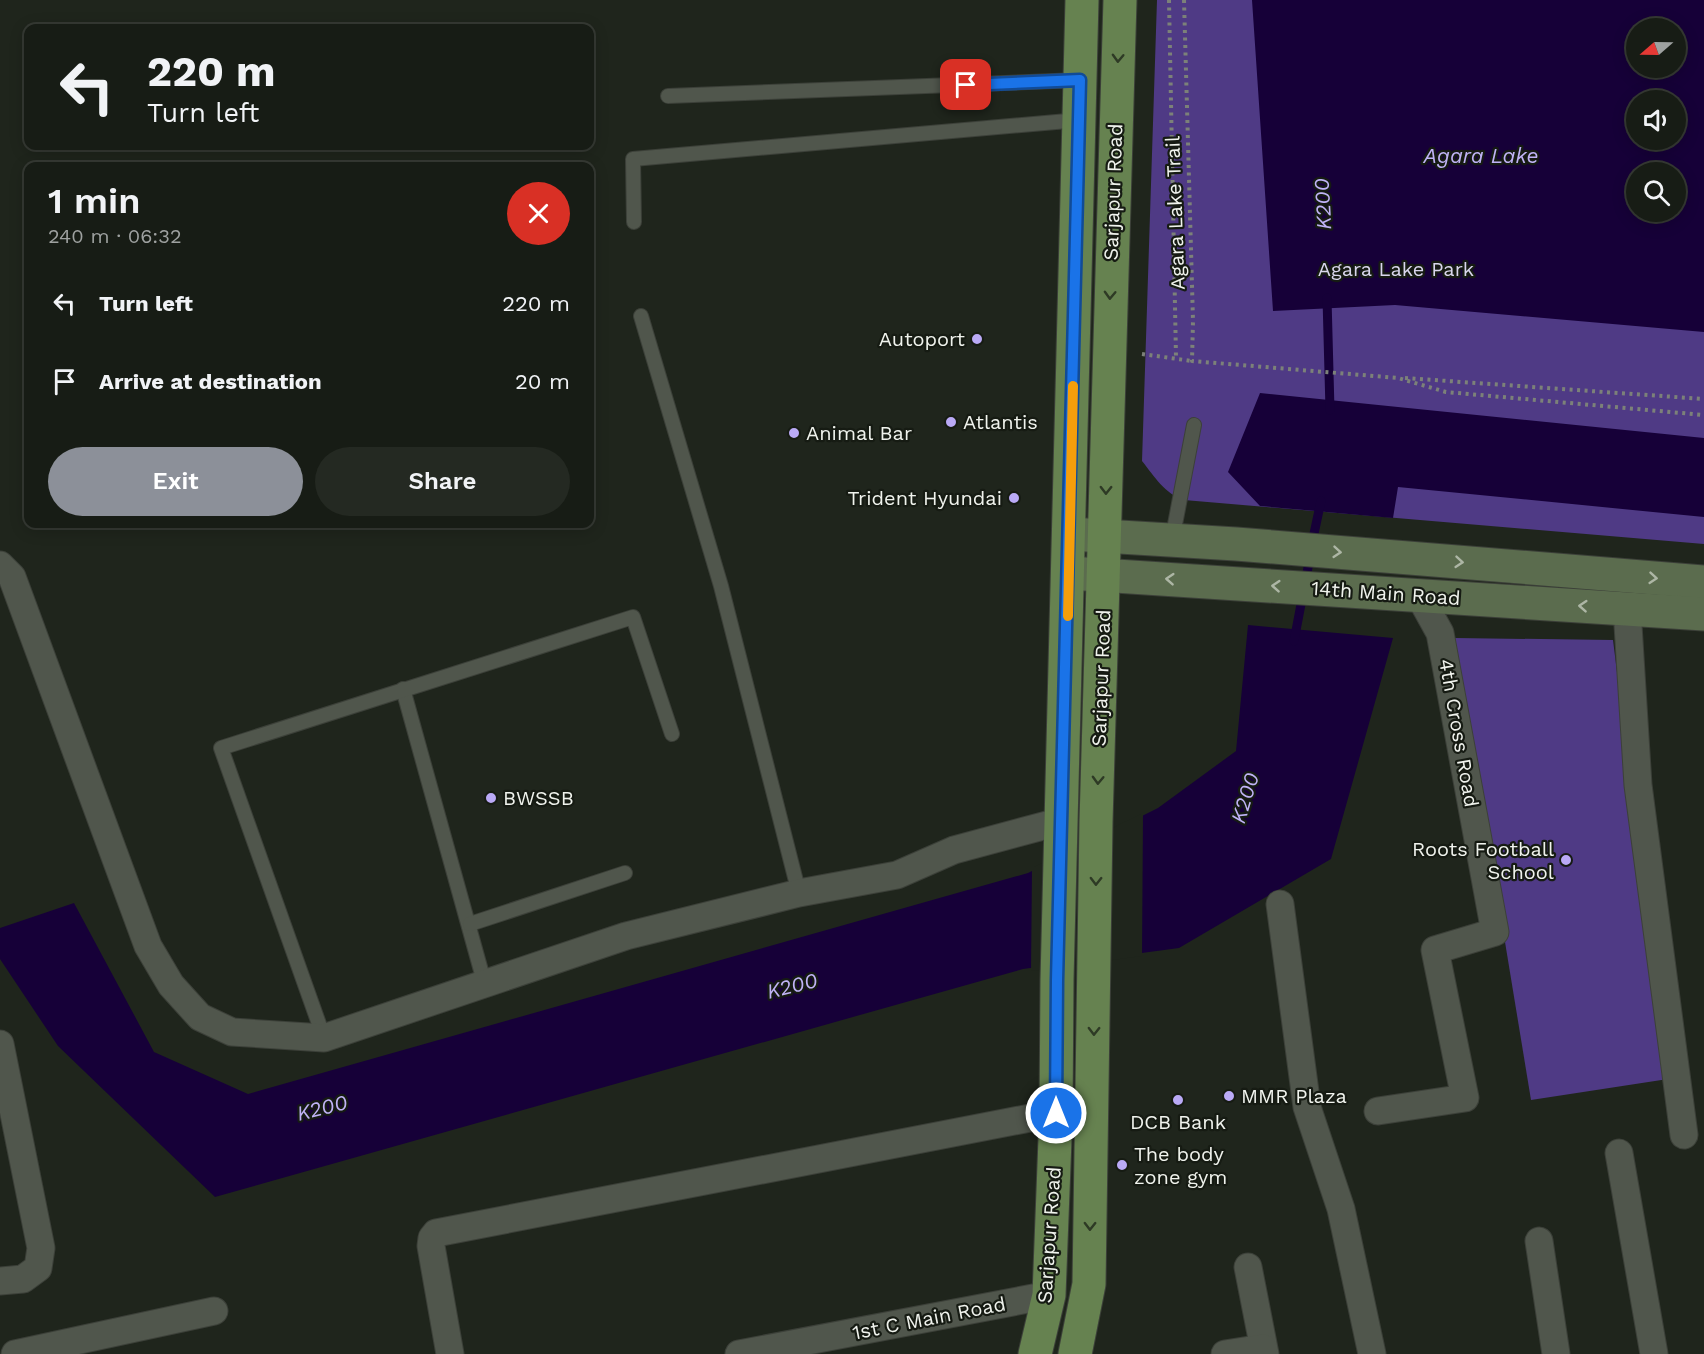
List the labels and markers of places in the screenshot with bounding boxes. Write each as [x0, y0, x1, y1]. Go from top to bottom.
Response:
pin [940, 59, 991, 110]
place label: Autoport [879, 327, 966, 351]
marker: Autoport [970, 332, 984, 346]
place label: Atlantis [963, 410, 1038, 434]
marker: Atlantis [944, 415, 958, 429]
place label: Animal Bar [806, 421, 912, 445]
marker: Animal Bar [787, 426, 801, 440]
place label: Trident Hyundai [847, 486, 1002, 510]
marker: Trident Hyundai [1007, 491, 1021, 505]
place label: BWSSB [503, 786, 574, 810]
marker: BWSSB [484, 791, 498, 805]
place label: Roots Football School [1412, 837, 1554, 884]
marker: Roots Football School [1559, 853, 1573, 867]
place label: MMR Plaza [1241, 1084, 1347, 1108]
marker: MMR Plaza [1222, 1089, 1236, 1103]
marker: DCB Bank [1171, 1093, 1185, 1107]
place label: DCB Bank [1130, 1110, 1226, 1134]
place label: The body zone gym [1134, 1142, 1227, 1189]
marker: The body zone gym [1115, 1158, 1129, 1172]

